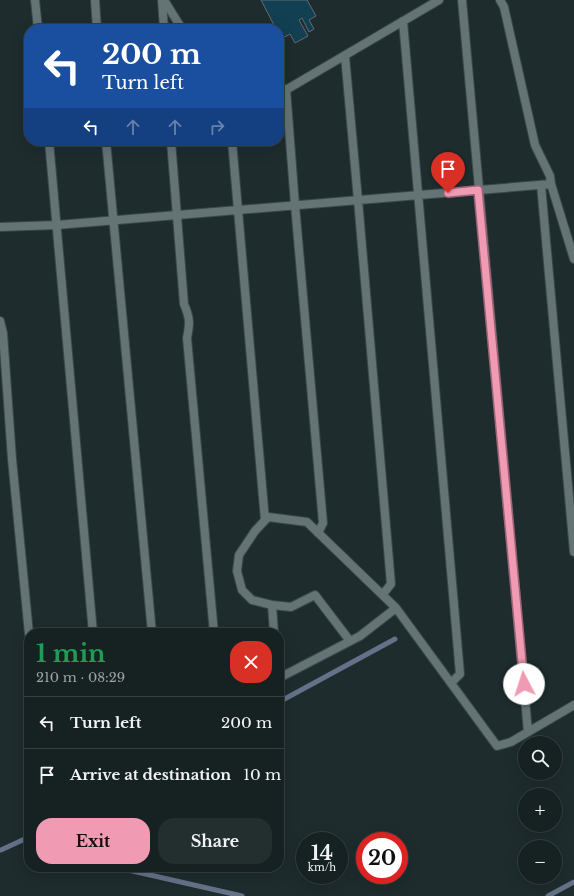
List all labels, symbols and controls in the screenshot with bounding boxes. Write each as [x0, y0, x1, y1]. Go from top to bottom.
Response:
text: 200 m [102, 37, 201, 72]
icon: left [36, 40, 88, 92]
text: Turn left [102, 72, 184, 94]
icon: left [80, 116, 102, 138]
icon: ahead [122, 116, 144, 138]
icon: ahead [164, 116, 186, 138]
icon: right [206, 116, 228, 138]
pin [431, 152, 465, 193]
icon: arrive [437, 158, 459, 180]
text: 1 min [36, 639, 106, 668]
button: close [230, 641, 272, 683]
position arrow [503, 663, 545, 705]
text: 210 m · 08:29 [36, 669, 125, 686]
icon: left [36, 712, 58, 734]
text: Turn left [70, 713, 141, 732]
text: 200 m [221, 713, 272, 732]
map controls [518, 736, 562, 884]
button: search [518, 736, 562, 780]
icon: arrive [36, 764, 58, 786]
text: Arrive at destination [70, 765, 231, 784]
text: 10 m [243, 765, 281, 784]
button: + [518, 788, 562, 832]
button: Exit [36, 818, 150, 864]
button: Share [158, 818, 272, 864]
speed limit sign: 20 [356, 832, 408, 884]
button: − [518, 840, 562, 884]
text: 14 [311, 841, 333, 865]
text: km/h [308, 861, 336, 874]

